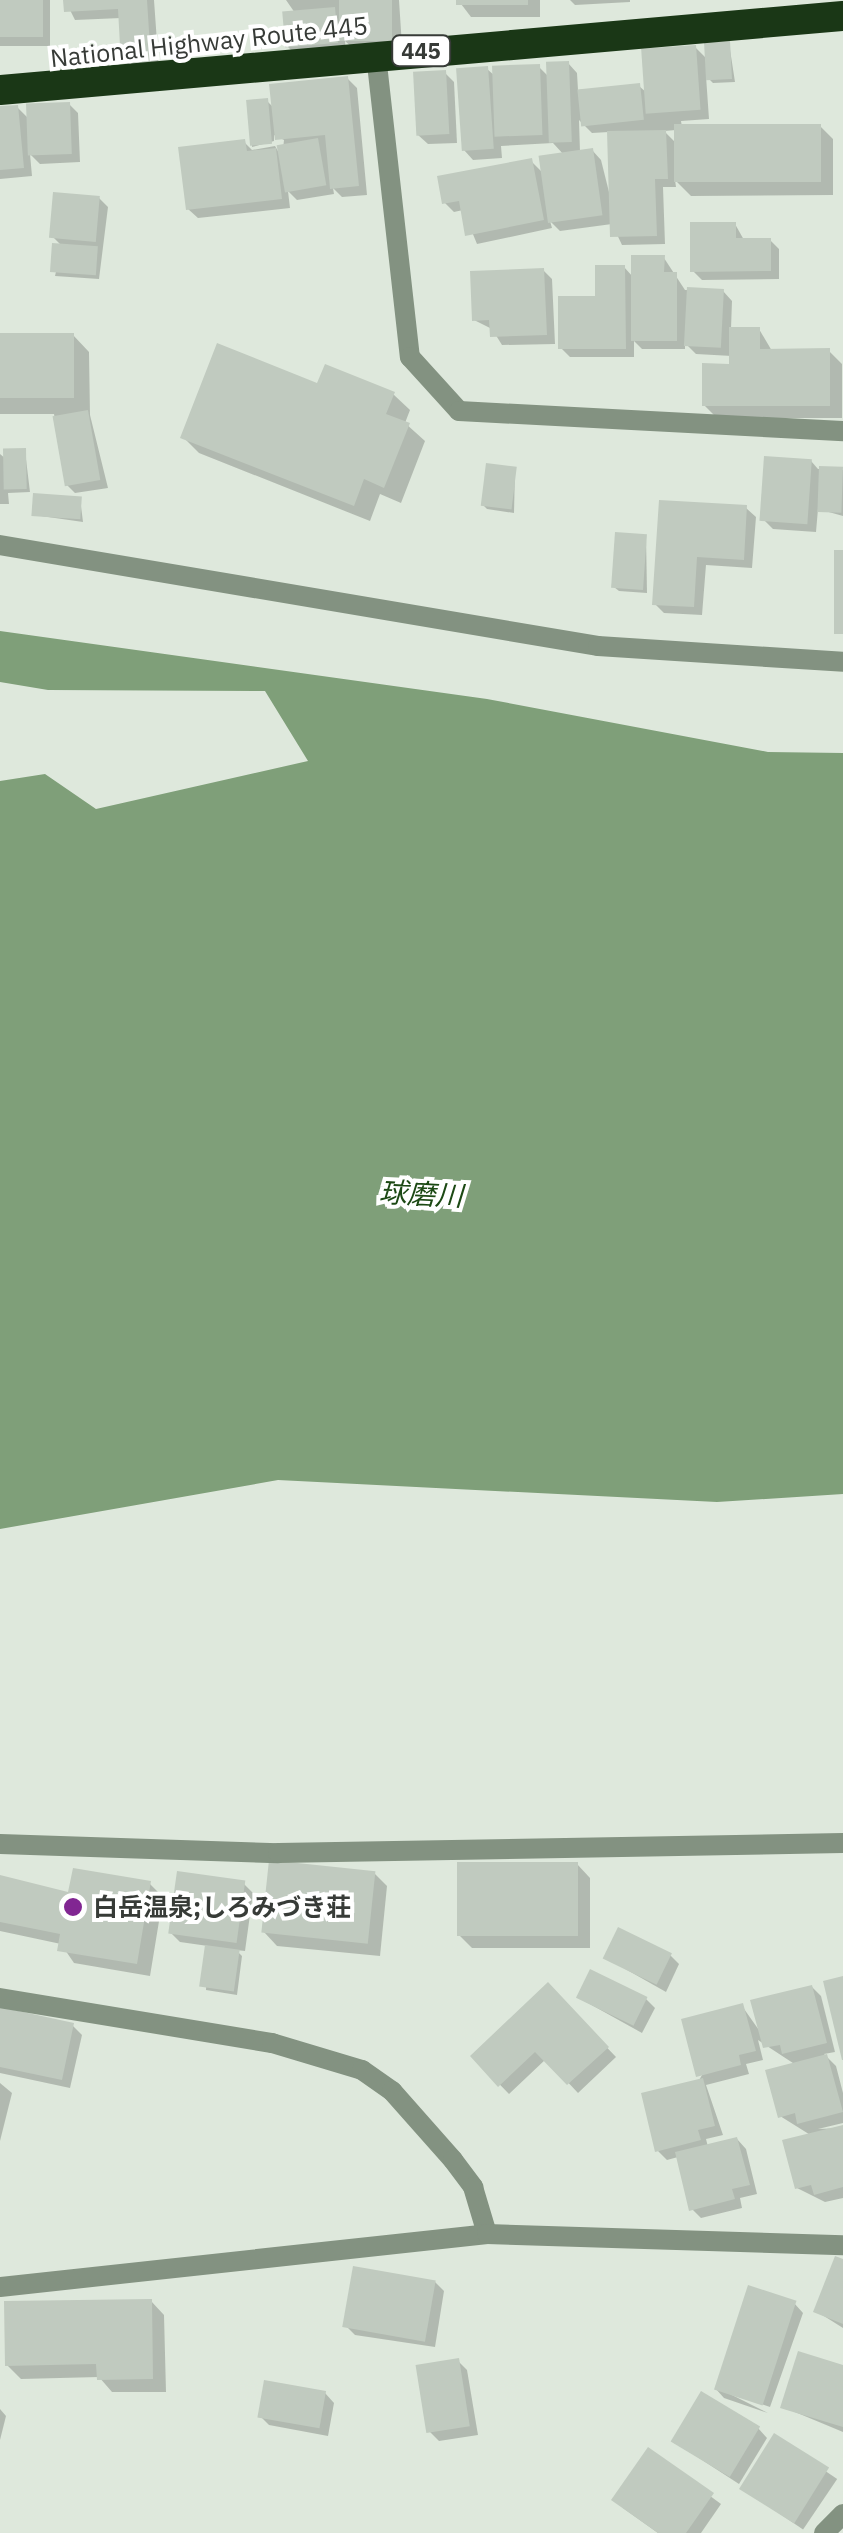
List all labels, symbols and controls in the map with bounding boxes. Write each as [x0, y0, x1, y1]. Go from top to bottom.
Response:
street label: National Highway Route 445 [49, 10, 369, 74]
road number: 445 [391, 34, 451, 68]
water label: 球磨川 [378, 1175, 464, 1213]
place label: 白岳温泉;しろみづき荘 [93, 1892, 351, 1922]
marker: 白岳温泉;しろみづき荘 [62, 1896, 84, 1918]

